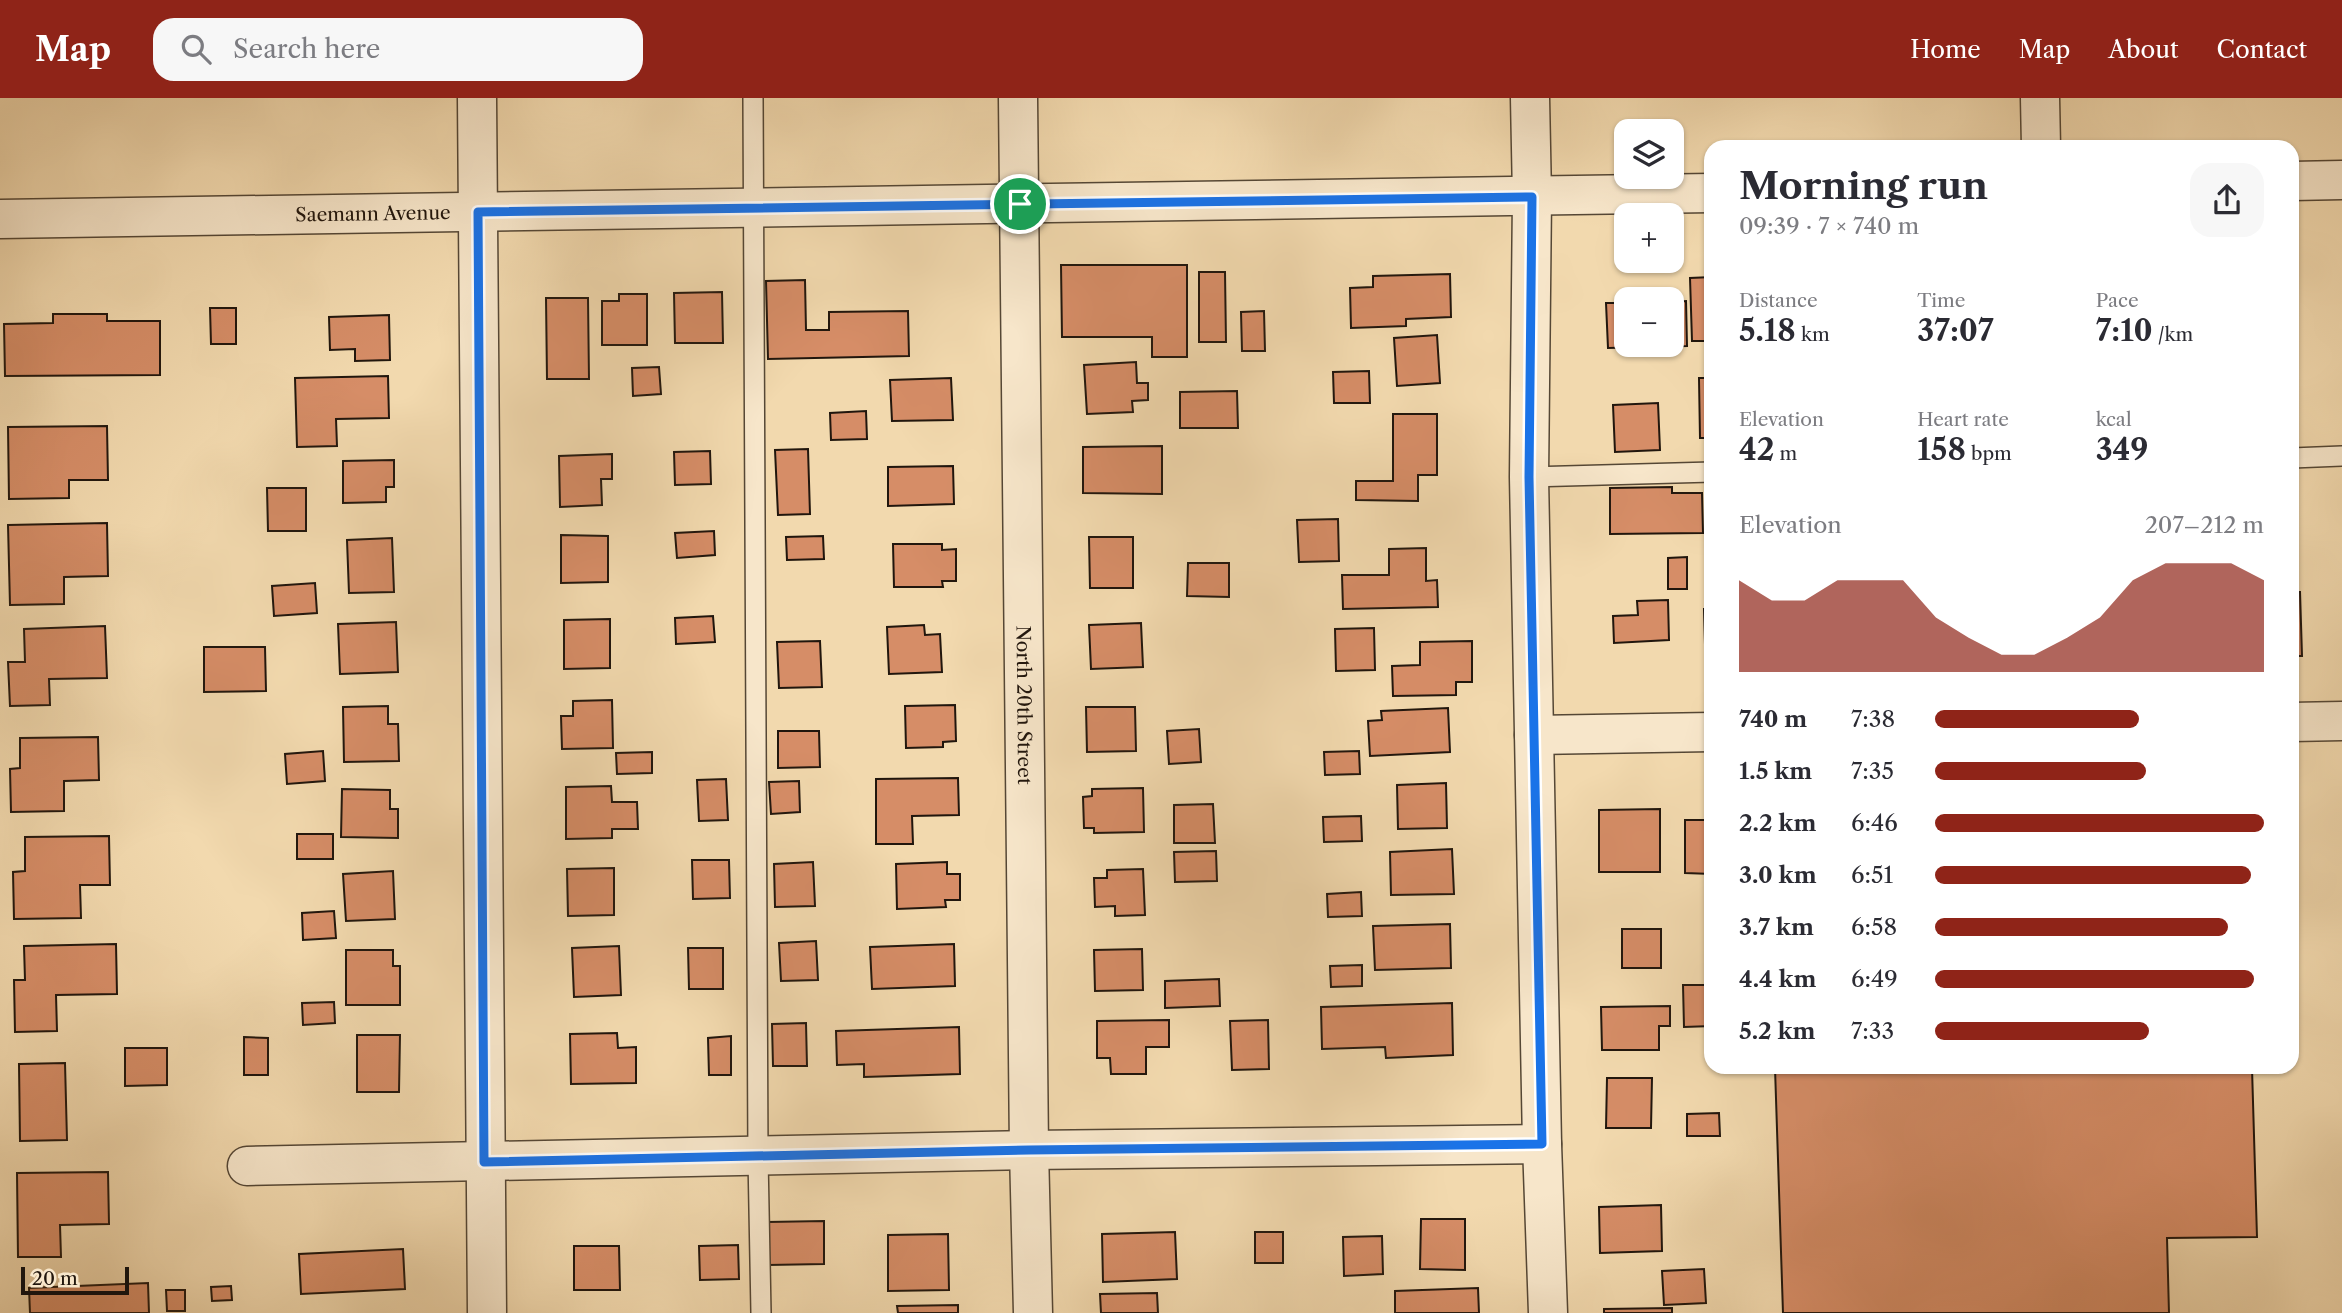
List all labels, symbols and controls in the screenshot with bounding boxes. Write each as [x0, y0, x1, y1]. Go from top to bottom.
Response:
search box [153, 18, 643, 81]
text: Map [35, 29, 111, 70]
icon: search [177, 30, 215, 68]
text: Search here [233, 33, 380, 65]
text: Home [1910, 35, 1981, 64]
text: Map [2019, 35, 2070, 64]
text: About [2108, 35, 2179, 64]
text: Contact [2217, 35, 2307, 64]
map controls [1614, 119, 1684, 357]
button: layers [1614, 119, 1684, 189]
text: Morning run [1739, 162, 1988, 209]
button: share [2190, 163, 2264, 237]
pin [990, 174, 1050, 234]
icon: arrive [1001, 185, 1039, 223]
street label: Saemann Avenue [295, 201, 451, 227]
button: + [1614, 203, 1684, 273]
text: 09:39 · 7 × 740 m [1739, 212, 1919, 240]
button: − [1614, 287, 1684, 357]
text: Distance [1739, 289, 1818, 312]
text: Time [1917, 289, 1965, 312]
text: Pace [2096, 289, 2139, 312]
text: 5.18 [1739, 312, 1796, 349]
text: 37:07 [1917, 312, 1994, 349]
text: 7:10 [2096, 312, 2153, 349]
text: km [1796, 323, 1830, 346]
text: /km [2153, 323, 2193, 346]
text: Elevation [1739, 408, 1824, 431]
text: Heart rate [1917, 408, 2009, 431]
text: kcal [2096, 408, 2132, 431]
text: 42 [1739, 431, 1775, 468]
text: 158 [1917, 431, 1966, 468]
text: 349 [2096, 431, 2148, 468]
text: m [1775, 442, 1797, 465]
text: bpm [1966, 442, 2012, 465]
text: Elevation [1739, 511, 1842, 539]
text: 207–212 m [2145, 511, 2264, 539]
street label: North 20th Street [1012, 625, 1036, 785]
text: 740 m [1739, 705, 1807, 733]
text: 7:38 [1851, 705, 1895, 733]
text: 1.5 km [1739, 757, 1812, 785]
text: 7:35 [1851, 757, 1894, 785]
text: 2.2 km [1739, 809, 1816, 837]
text: 6:46 [1851, 809, 1898, 837]
text: 3.0 km [1739, 861, 1817, 889]
text: 6:51 [1851, 861, 1893, 889]
text: 3.7 km [1739, 913, 1814, 941]
text: 6:58 [1851, 913, 1897, 941]
text: 4.4 km [1739, 965, 1816, 993]
text: 6:49 [1851, 965, 1898, 993]
text: 5.2 km [1739, 1017, 1815, 1045]
text: 7:33 [1851, 1017, 1894, 1045]
scale bar [21, 1264, 130, 1296]
text: 20 m [32, 1267, 78, 1290]

